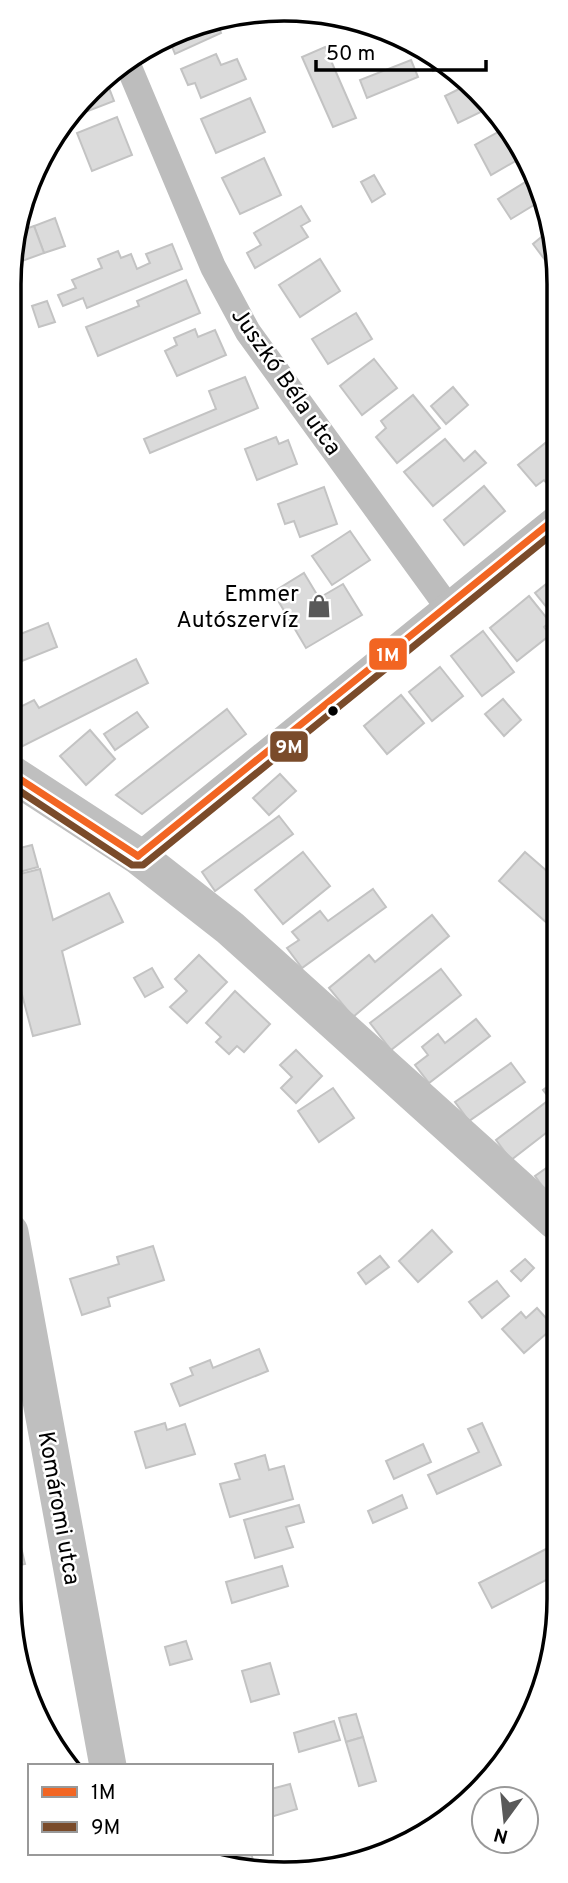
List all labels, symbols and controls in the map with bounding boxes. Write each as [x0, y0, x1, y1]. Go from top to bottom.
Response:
scale bar [316, 28, 486, 72]
text: 50 m [326, 41, 375, 68]
street label: Juszkó Béla utca [223, 303, 347, 462]
place label: Emmer Autószervíz [176, 581, 299, 636]
shop icon: Emmer Autószervíz [305, 592, 333, 620]
line badge: 1M [368, 637, 408, 671]
text: 1M [377, 644, 399, 668]
unlabelled marker [326, 704, 340, 718]
line badge: 9M [269, 730, 309, 763]
text: 9M [275, 736, 303, 760]
street label: Komáromi utca [30, 1429, 85, 1588]
legend [28, 1764, 273, 1855]
text: 1M [91, 1780, 116, 1807]
north arrow [470, 1785, 540, 1855]
text: 9M [91, 1815, 120, 1842]
text: N [491, 1821, 511, 1848]

